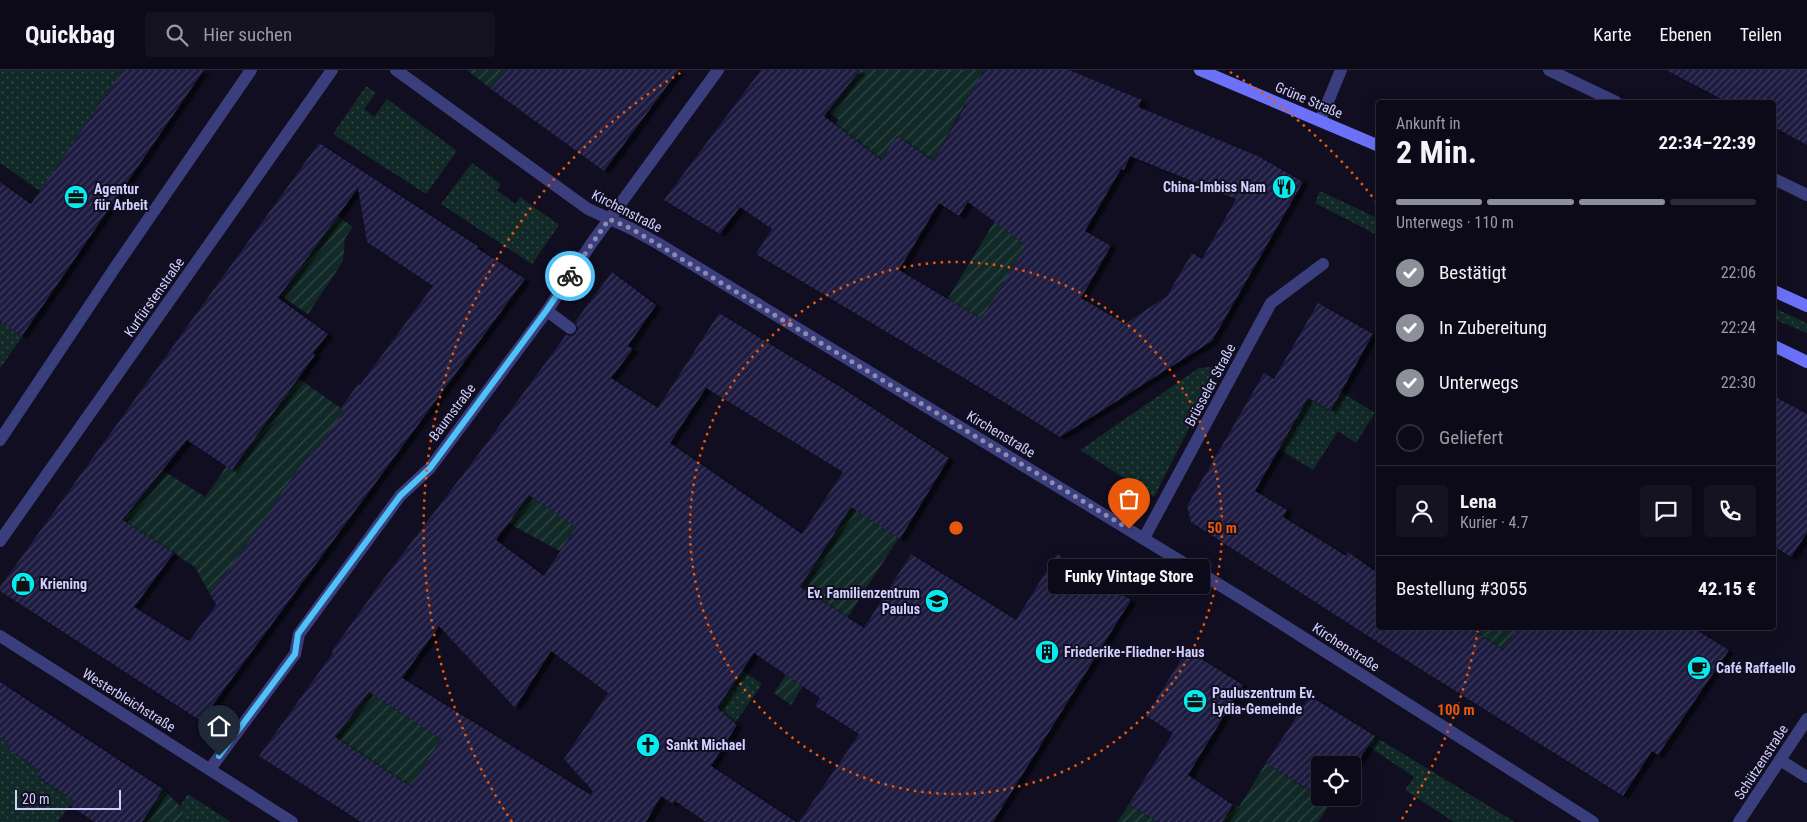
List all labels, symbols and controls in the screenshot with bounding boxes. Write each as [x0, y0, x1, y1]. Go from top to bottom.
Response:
search box [145, 12, 495, 57]
text: Quickbag [25, 21, 115, 49]
icon: search [163, 21, 191, 49]
text: Hier suchen [203, 23, 292, 46]
text: Karte [1593, 24, 1632, 45]
text: Ebenen [1660, 24, 1712, 45]
text: Teilen [1740, 24, 1782, 45]
street label: Grüne Straße [1273, 79, 1346, 122]
text: Ankunft in [1396, 114, 1461, 133]
text: 22:34–22:39 [1658, 131, 1756, 154]
text: 2 Min. [1396, 133, 1477, 171]
restaurant icon: China-Imbiss Nam [1271, 174, 1297, 200]
place label: China-Imbiss Nam [1163, 179, 1266, 195]
place label: Agentur für Arbeit [94, 181, 148, 213]
office icon: Agentur für Arbeit [63, 184, 89, 210]
street label: Kirchenstraße [589, 186, 665, 236]
text: Unterwegs · 110 m [1396, 213, 1514, 232]
courier [545, 251, 595, 301]
street label: Kurfürstenstraße [121, 254, 187, 340]
icon: check [1396, 259, 1424, 287]
text: Bestätigt [1439, 261, 1507, 284]
icon: bike [556, 262, 584, 290]
text: 22:06 [1721, 263, 1756, 282]
icon: check [1396, 314, 1424, 342]
text: In Zubereitung [1439, 316, 1547, 339]
text: 22:24 [1721, 318, 1756, 337]
street label: Brüsseler Straße [1182, 341, 1239, 429]
icon: check [1396, 369, 1424, 397]
text: Unterwegs [1439, 371, 1519, 394]
text: 22:30 [1721, 373, 1756, 392]
street label: Baumstraße [426, 380, 479, 443]
street label: Kirchenstraße [964, 407, 1038, 461]
text: Geliefert [1439, 426, 1503, 449]
pin [1108, 478, 1150, 529]
icon: bag [1115, 485, 1143, 513]
button: person [1396, 485, 1448, 537]
button: chat [1640, 485, 1692, 537]
button: phone [1704, 485, 1756, 537]
text: Lena [1460, 490, 1497, 513]
text: Kurier · 4.7 [1460, 513, 1528, 532]
centre of rings [947, 519, 965, 537]
text: 50 m [1207, 519, 1237, 537]
callout: Funky Vintage Store [1048, 559, 1210, 594]
text: Funky Vintage Store [1065, 567, 1193, 586]
shop icon: Kriening [10, 571, 36, 597]
place label: Kriening [40, 576, 87, 592]
text: Bestellung #3055 [1396, 577, 1527, 600]
text: 42.15 € [1698, 577, 1756, 600]
place label: Ev. Familienzentrum Paulus [807, 585, 920, 617]
school or university icon: Ev. Familienzentrum Paulus [924, 588, 950, 614]
street label: Kirchenstraße [1309, 619, 1383, 675]
building icon: Friederike-Fliedner-Haus [1034, 639, 1060, 665]
place label: Friederike-Fliedner-Haus [1064, 644, 1205, 660]
cafe icon: Café Raffaello [1686, 655, 1712, 681]
place label: Café Raffaello [1716, 660, 1796, 676]
street label: Westerbleichstraße [80, 665, 179, 735]
place label: Pauluszentrum Ev. Lydia-Gemeinde [1212, 685, 1315, 717]
office icon: Pauluszentrum Ev. Lydia-Gemeinde [1182, 688, 1208, 714]
text: 100 m [1437, 701, 1475, 719]
pin [198, 705, 240, 756]
icon: home [205, 712, 233, 740]
street label: Schützenstraße [1731, 721, 1791, 802]
church icon: Sankt Michael [635, 732, 661, 758]
place label: Sankt Michael [666, 737, 746, 753]
map controls [1311, 756, 1361, 806]
button: locate [1311, 756, 1361, 806]
scale bar [15, 787, 121, 810]
text: 20 m [22, 791, 50, 807]

